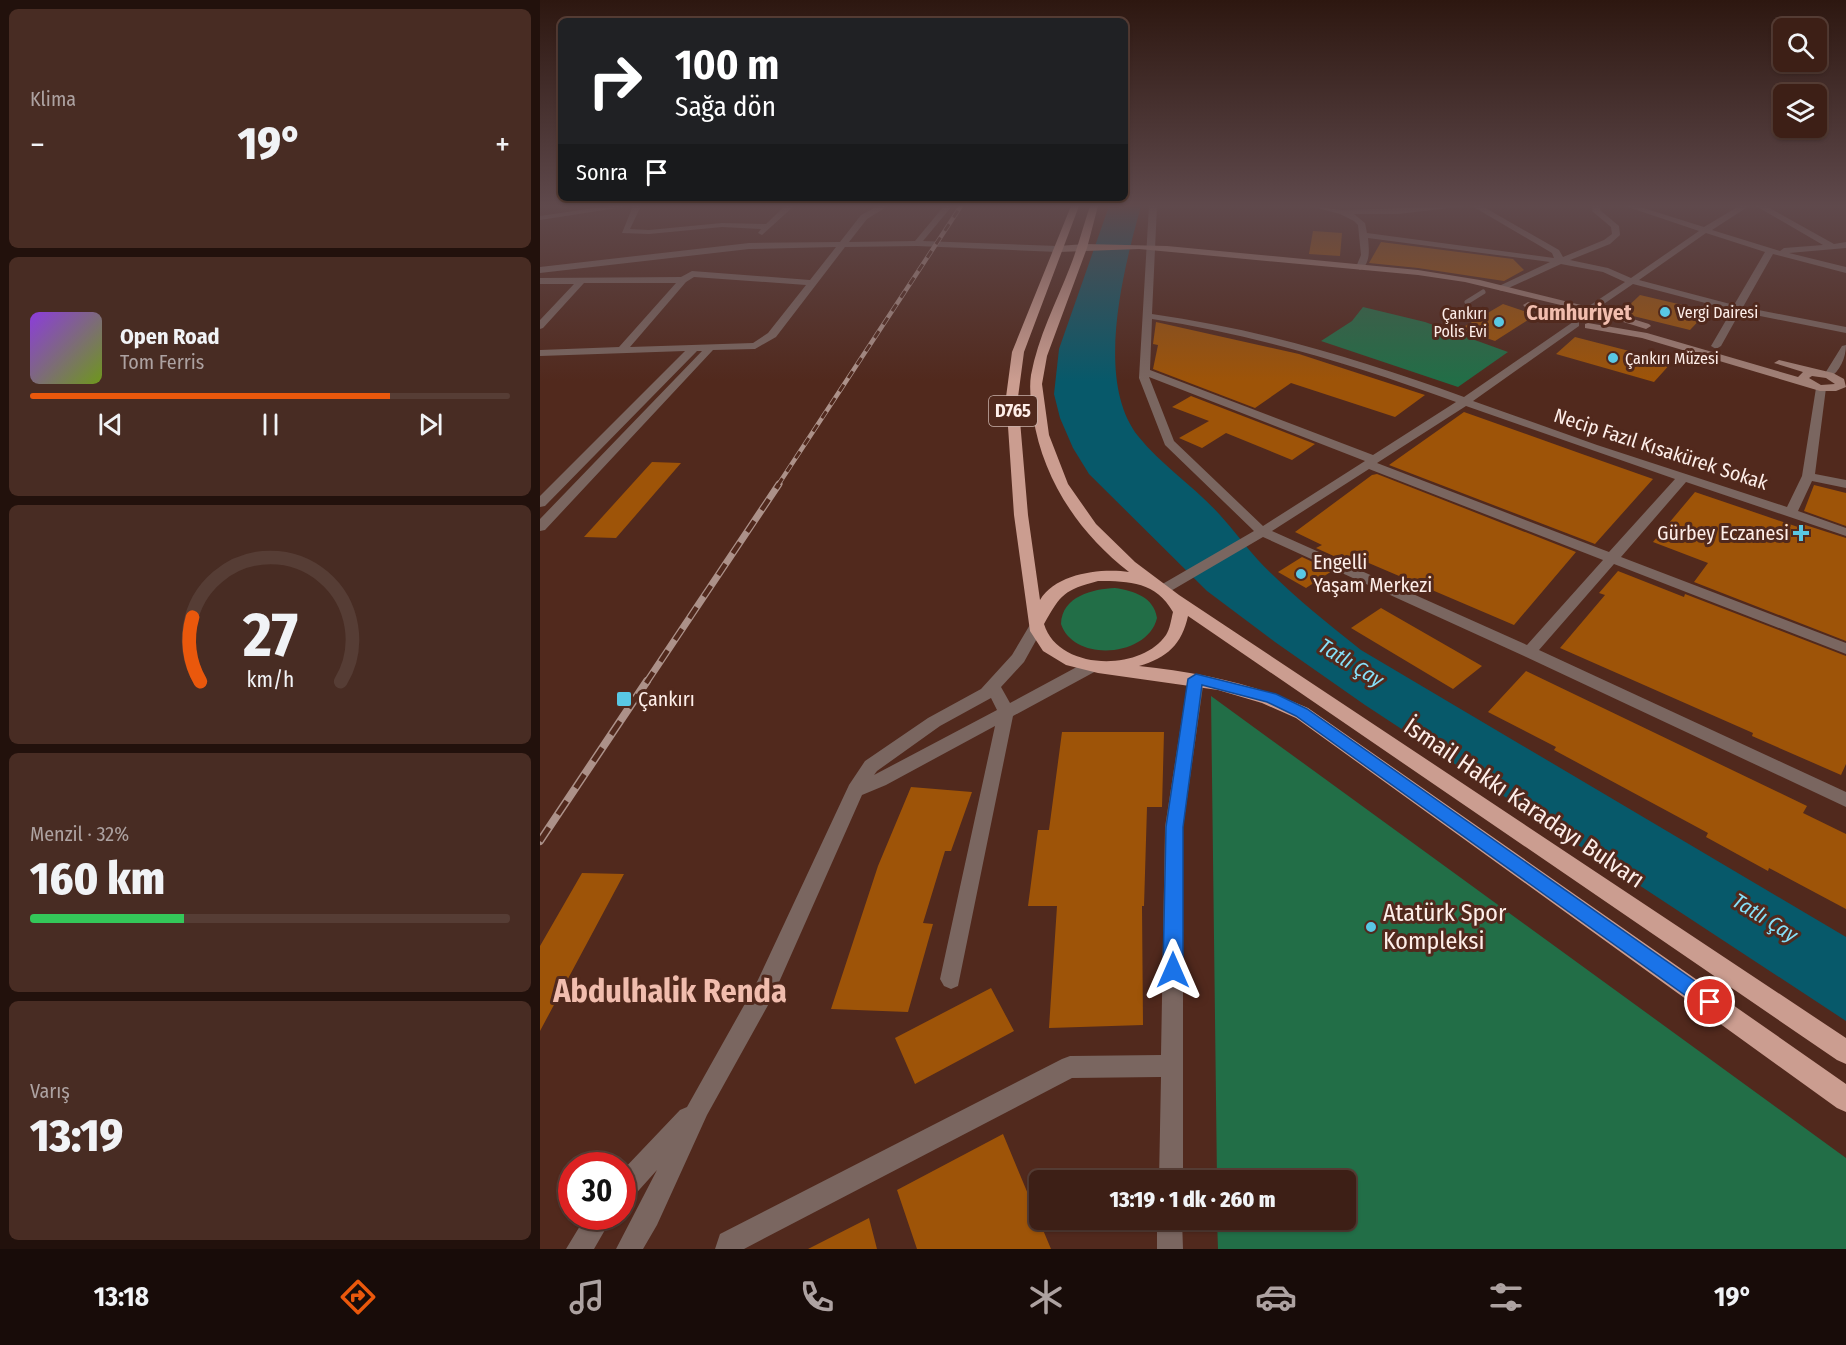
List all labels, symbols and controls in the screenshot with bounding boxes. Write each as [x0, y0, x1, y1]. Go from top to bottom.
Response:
map controls [1773, 18, 1827, 138]
button: search [1773, 18, 1827, 72]
text: 100 m [675, 40, 779, 90]
icon: right [576, 42, 654, 120]
button: layers [1773, 84, 1827, 138]
text: Klima [30, 87, 76, 111]
text: Sağa dön [675, 91, 776, 123]
text: 19° [238, 117, 302, 171]
text: − [30, 125, 45, 165]
text: + [495, 125, 510, 165]
icon: arrive [640, 156, 673, 189]
text: Sonra [576, 159, 628, 186]
district label: Cumhuriyet [1526, 299, 1632, 326]
place label: Vergi Dairesi [1677, 303, 1758, 322]
place label: Çankırı Polis Evi [1434, 304, 1487, 341]
marker: Vergi Dairesi [1658, 305, 1672, 319]
marker: Çankırı Polis Evi [1492, 315, 1506, 329]
text: Open Road [120, 323, 220, 350]
place label: Çankırı Müzesi [1625, 349, 1719, 369]
text: Tom Ferris [120, 350, 204, 374]
marker: Çankırı Müzesi [1606, 351, 1620, 365]
road number: D765 [989, 396, 1037, 426]
street label: Necip Fazıl Kısakürek Sokak [1551, 403, 1772, 495]
icon: previous [94, 408, 127, 441]
icon: pause [254, 408, 287, 441]
icon: next [414, 408, 447, 441]
place label: Gürbey Eczanesi [1657, 521, 1789, 545]
marker: Gürbey Eczanesi [1794, 526, 1808, 540]
place label: Engelli Yaşam Merkezi [1313, 550, 1432, 598]
marker: Engelli Yaşam Merkezi [1294, 567, 1308, 581]
text: 27 [241, 598, 298, 673]
water label: Tatlı Çay [1314, 633, 1389, 693]
text: km/h [246, 667, 294, 693]
place label: Çankırı [638, 687, 695, 712]
marker: Çankırı [615, 690, 633, 708]
street label: İsmail Hakkı Karadayı Bulvarı [1399, 712, 1649, 894]
text: Menzil · 32% [30, 822, 129, 846]
text: 160 km [30, 852, 165, 906]
water label: Tatlı Çay [1728, 888, 1803, 948]
place label: Atatürk Spor Kompleksi [1383, 899, 1507, 955]
marker: Atatürk Spor Kompleksi [1364, 920, 1378, 934]
position arrow [1141, 938, 1205, 1002]
district label: Abdulhalik Renda [552, 972, 787, 1010]
pin [1684, 976, 1735, 1027]
icon: arrive [1693, 985, 1726, 1018]
text: Varış [30, 1079, 70, 1103]
text: 13:19 [30, 1109, 123, 1163]
speed limit sign: 30 [558, 1152, 636, 1230]
text: 13:19 · 1 dk · 260 m [1109, 1186, 1276, 1213]
icon: directions [337, 1276, 379, 1318]
icon: music [566, 1276, 608, 1318]
icon: phone [796, 1276, 838, 1318]
icon: climate [1025, 1276, 1067, 1318]
icon: car [1255, 1276, 1297, 1318]
icon: filters [1485, 1276, 1527, 1318]
text: 13:18 [94, 1281, 149, 1313]
text: 19° [1714, 1281, 1752, 1313]

